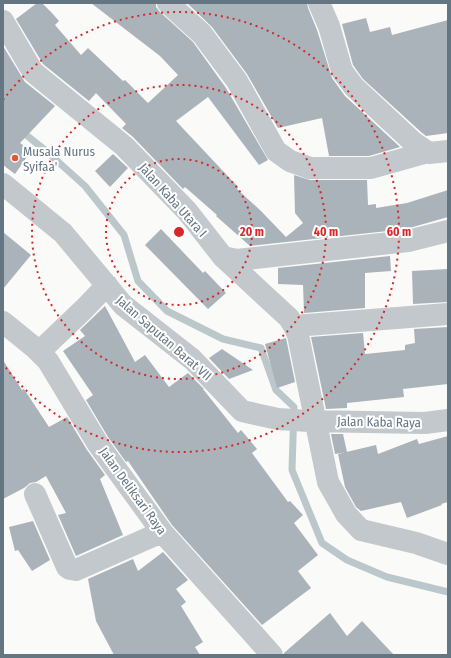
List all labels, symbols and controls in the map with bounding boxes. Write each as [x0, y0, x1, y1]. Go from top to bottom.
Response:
place label: Musala Nurus Syifaa' [23, 144, 96, 174]
marker: Musala Nurus Syifaa' [10, 153, 20, 163]
street label: Jalan Kaba Utara I [136, 160, 210, 240]
centre of rings [172, 225, 186, 239]
text: 20 m [239, 225, 264, 239]
text: 40 m [314, 225, 338, 239]
text: 60 m [387, 225, 411, 239]
street label: Jalan Saputan Barat VII [113, 293, 215, 383]
street label: Jalan Kaba Raya [337, 414, 421, 430]
street label: Jalan Deliksari Raya [96, 445, 170, 537]

